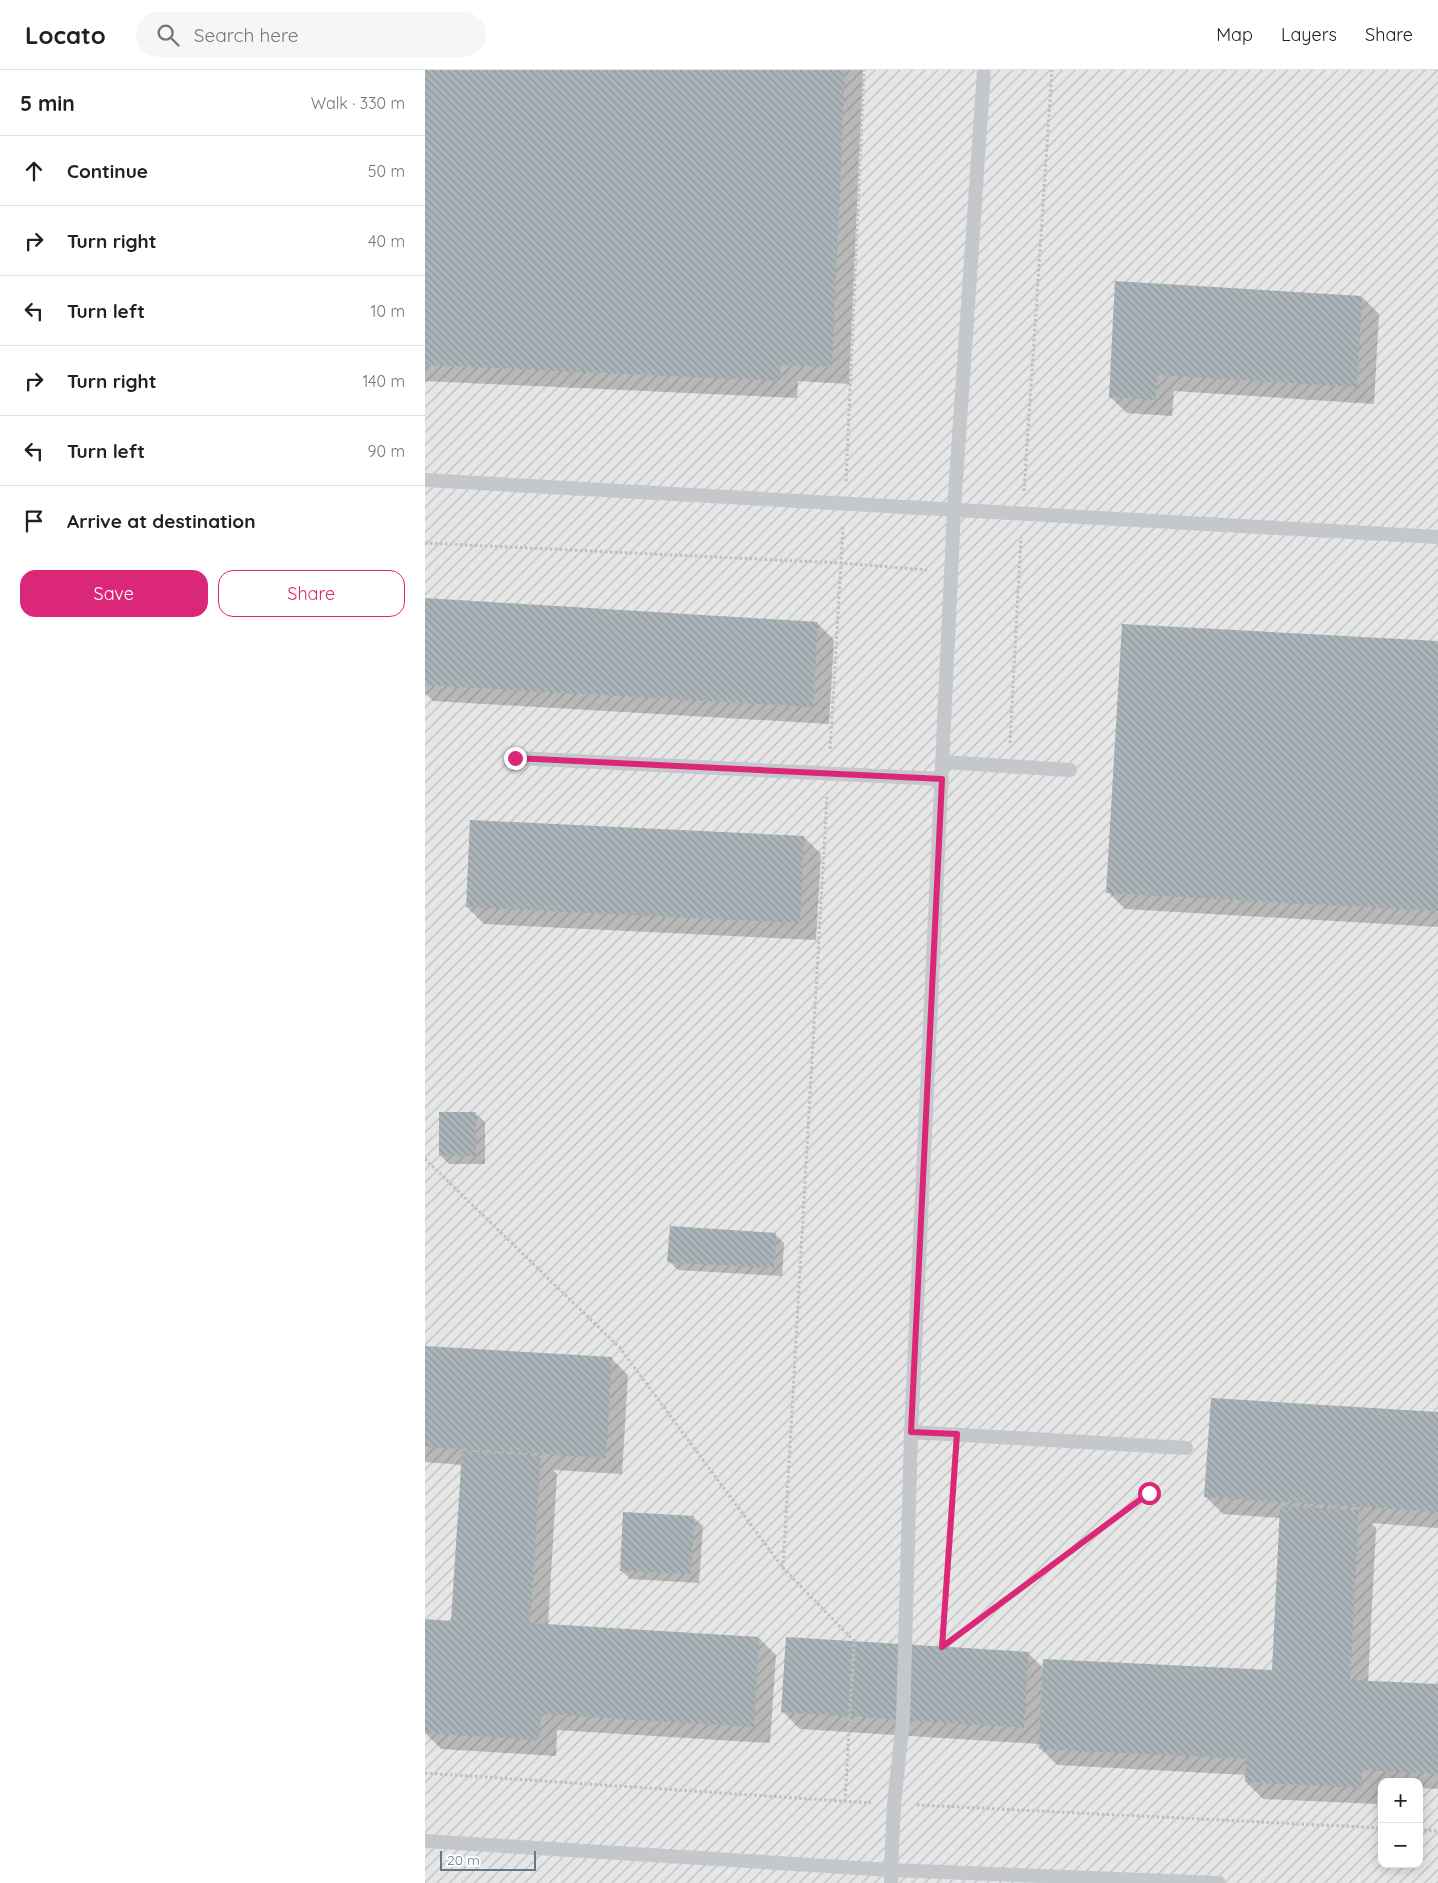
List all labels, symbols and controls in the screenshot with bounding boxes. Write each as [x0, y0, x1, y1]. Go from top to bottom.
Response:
search box [136, 12, 486, 57]
text: Locato [25, 20, 106, 50]
icon: search [154, 21, 182, 49]
text: Search here [194, 23, 299, 47]
text: Map [1216, 23, 1253, 46]
text: Layers [1281, 23, 1337, 46]
text: Share [1365, 23, 1413, 46]
text: 5 min [20, 90, 75, 116]
text: Walk · 330 m [311, 93, 405, 113]
icon: ahead [20, 157, 48, 185]
text: Continue [67, 159, 148, 183]
text: 50 m [368, 161, 405, 181]
icon: right [20, 227, 48, 255]
text: Turn right [67, 229, 156, 253]
text: 40 m [368, 231, 405, 251]
icon: left [20, 297, 48, 325]
text: Turn left [67, 299, 145, 323]
text: 10 m [371, 301, 405, 321]
icon: right [20, 367, 48, 395]
text: Turn right [67, 369, 156, 393]
text: 140 m [362, 371, 405, 391]
icon: left [20, 437, 48, 465]
text: Turn left [67, 439, 145, 463]
text: 90 m [368, 441, 405, 461]
icon: arrive [20, 507, 48, 535]
text: Arrive at destination [67, 509, 256, 533]
button: Save [20, 570, 208, 617]
button: Share [218, 570, 405, 617]
route end [504, 747, 527, 770]
route start [1138, 1482, 1161, 1505]
map controls [1378, 1778, 1423, 1868]
button: + [1378, 1778, 1423, 1823]
button: − [1378, 1823, 1423, 1868]
scale bar [440, 1848, 536, 1871]
text: 20 m [447, 1851, 480, 1869]

